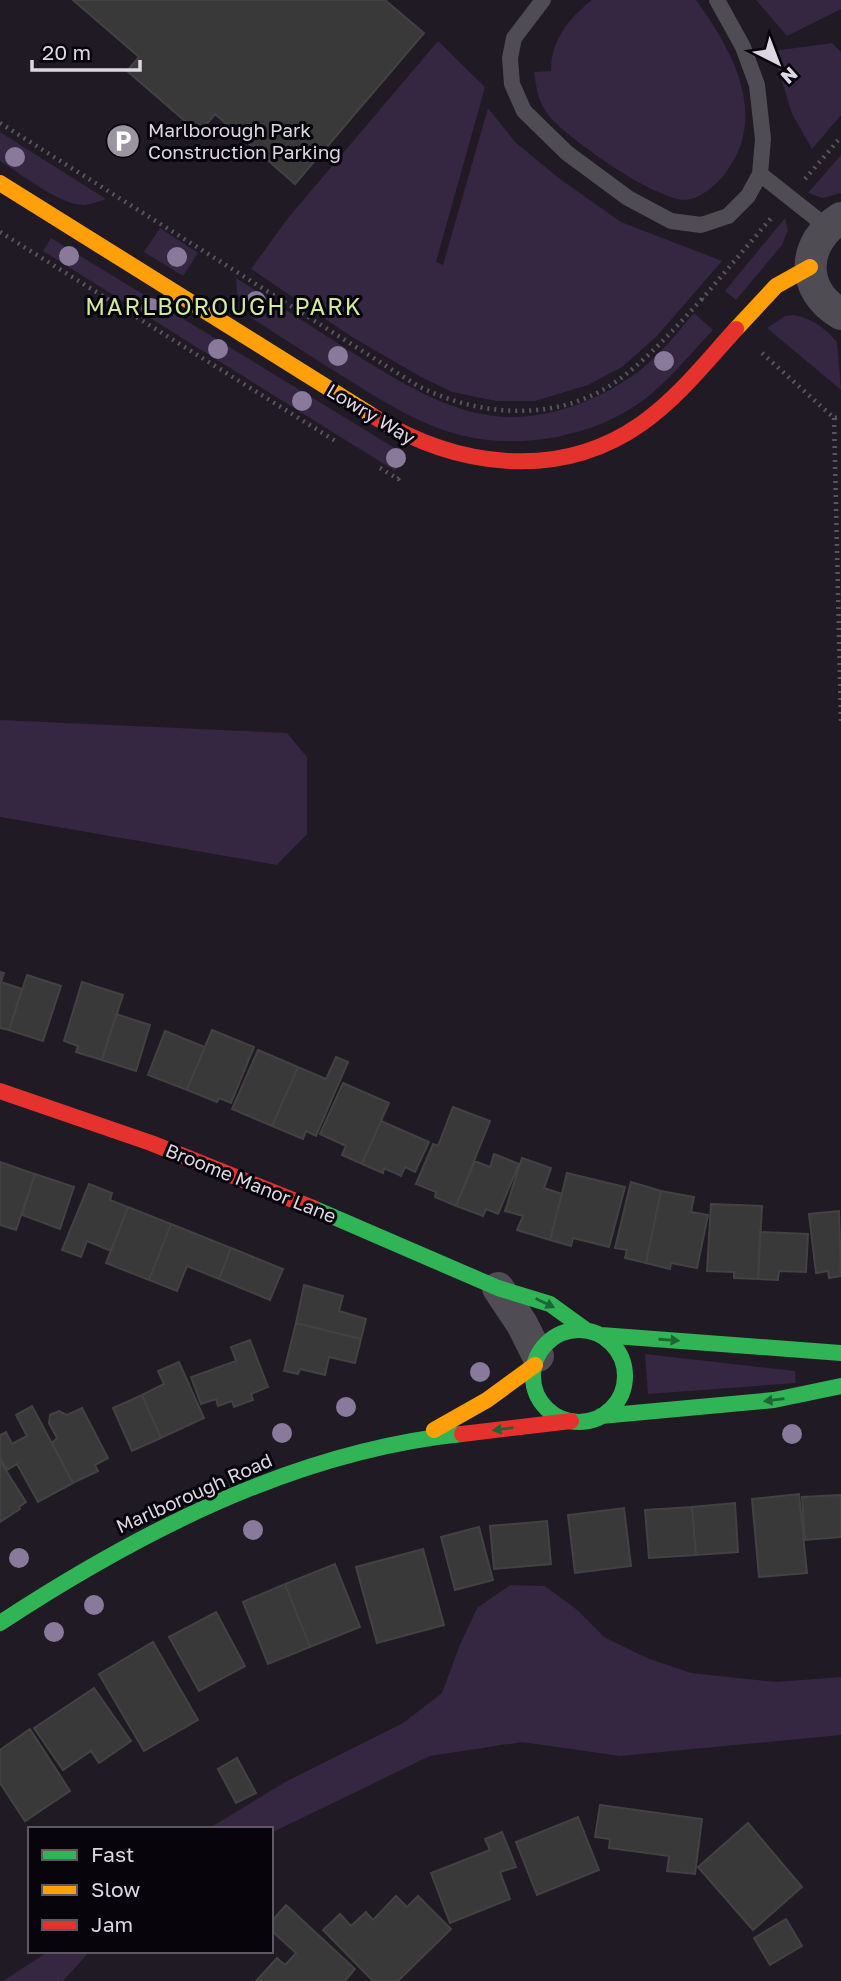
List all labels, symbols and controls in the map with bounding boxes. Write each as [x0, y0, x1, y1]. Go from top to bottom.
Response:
scale bar [32, 28, 140, 72]
north arrow [743, 28, 813, 98]
text: 20 m [42, 39, 91, 65]
text: N [777, 63, 803, 89]
place label: Marlborough Park Construction Parking [148, 118, 341, 163]
parking icon: Marlborough Park Construction Parking [104, 122, 142, 160]
district label: MARLBOROUGH PARK [85, 292, 363, 320]
street label: Lowry Way [323, 378, 420, 449]
street label: Broome Manor Lane [162, 1138, 340, 1227]
one-way arrow [534, 1297, 555, 1309]
one-way arrow [658, 1335, 680, 1346]
one-way arrow [763, 1395, 785, 1406]
one-way arrow [492, 1424, 514, 1435]
street label: Marlborough Road [112, 1448, 275, 1537]
legend [28, 1827, 273, 1953]
text: Fast [91, 1841, 134, 1867]
text: Slow [91, 1876, 140, 1902]
text: Jam [91, 1911, 133, 1937]

